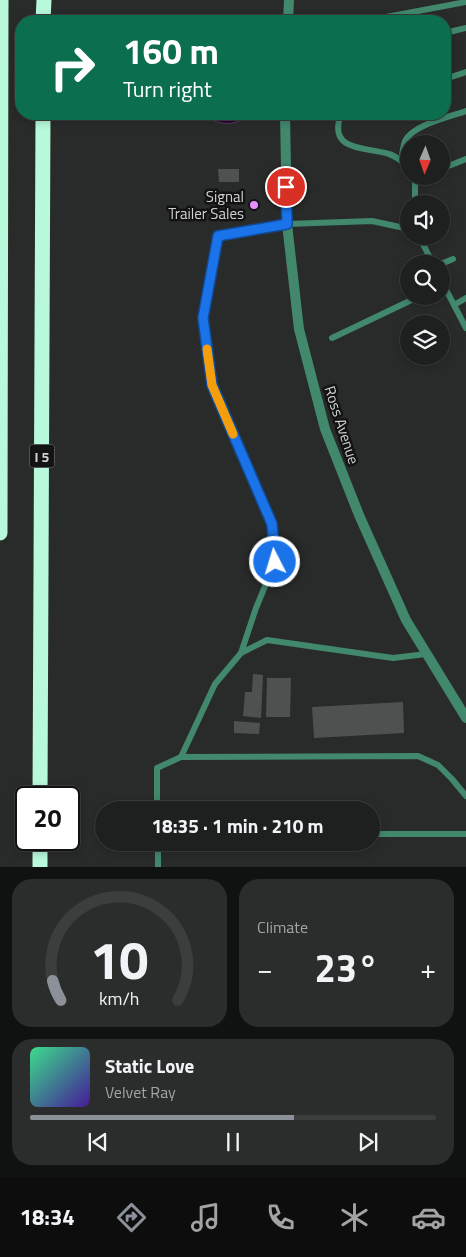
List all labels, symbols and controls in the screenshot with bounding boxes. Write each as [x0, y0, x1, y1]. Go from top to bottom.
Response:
text: 160 m [123, 24, 219, 78]
icon: right [40, 35, 105, 100]
text: Turn right [123, 72, 212, 106]
north arrow [400, 135, 450, 185]
map controls [400, 135, 450, 365]
pin [265, 166, 307, 208]
icon: arrive [272, 173, 300, 201]
place label: Signal Trailer Sales [168, 185, 244, 225]
button: sound [400, 195, 450, 245]
marker: Signal Trailer Sales [248, 199, 260, 211]
button: search [400, 255, 450, 305]
button: layers [400, 315, 450, 365]
street label: Ross Avenue [319, 383, 365, 467]
road number: I 5 [30, 444, 54, 468]
position arrow [248, 535, 300, 587]
speed limit sign: 20 [15, 786, 80, 851]
text: 18:35 · 1 min · 210 m [151, 811, 324, 840]
text: Climate [257, 915, 308, 939]
text: 10 [90, 920, 149, 999]
text: 23° [315, 939, 378, 997]
text: − [257, 947, 273, 990]
text: + [420, 947, 436, 990]
text: km/h [99, 985, 140, 1012]
text: Static Love [105, 1051, 194, 1080]
text: Velvet Ray [105, 1080, 176, 1104]
icon: previous [84, 1128, 112, 1156]
icon: pause [219, 1128, 247, 1156]
icon: next [354, 1128, 382, 1156]
text: 18:34 [20, 1200, 75, 1234]
icon: directions [114, 1200, 149, 1235]
icon: music [188, 1200, 223, 1235]
icon: phone [263, 1200, 298, 1235]
icon: climate [337, 1200, 372, 1235]
icon: car [411, 1200, 446, 1235]

